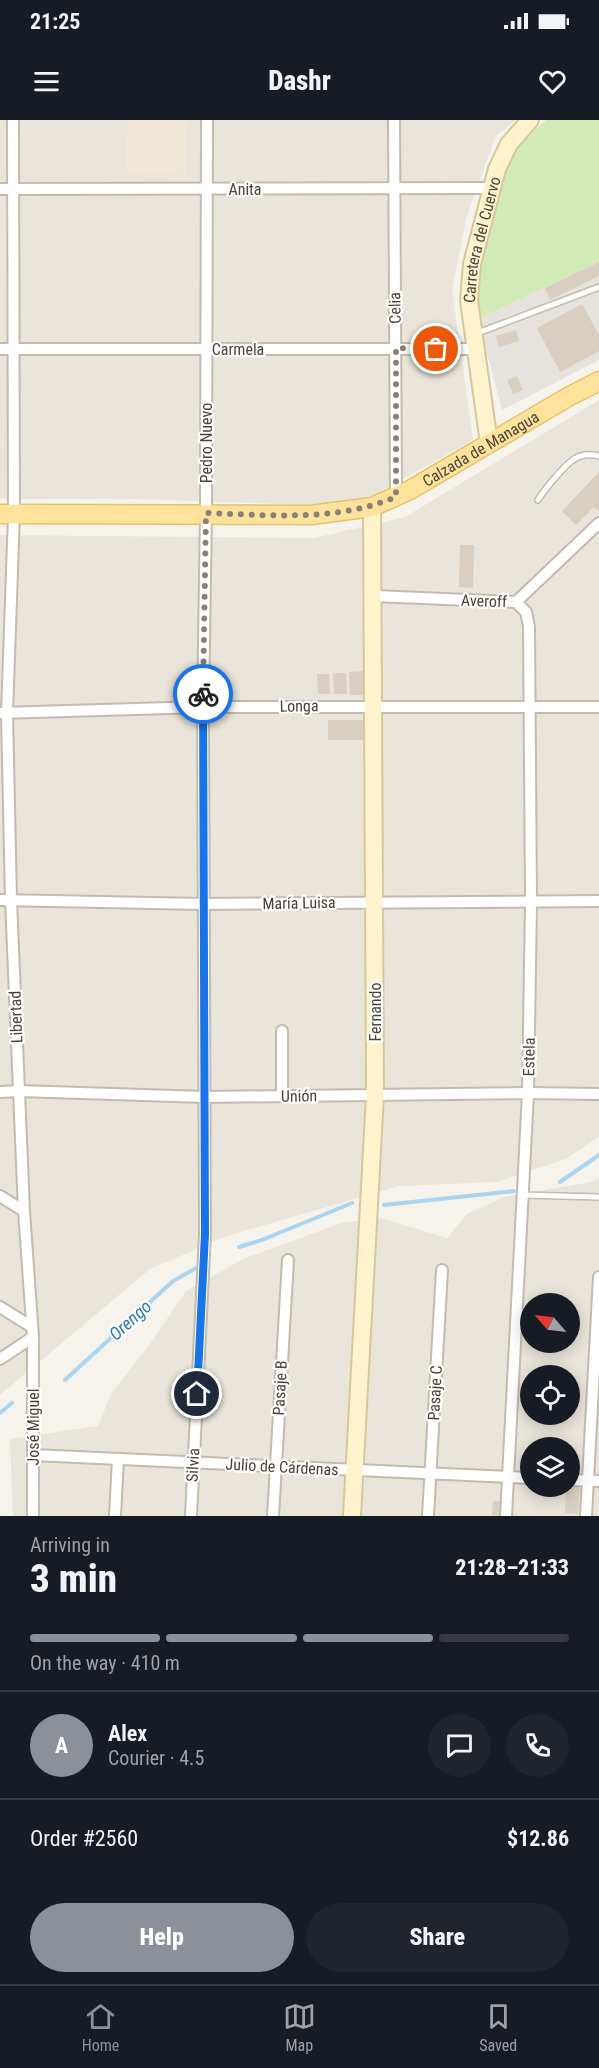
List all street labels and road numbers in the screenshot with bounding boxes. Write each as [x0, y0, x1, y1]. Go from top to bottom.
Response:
street label: Carretera del Cuervo [459, 175, 504, 304]
street label: Anita [228, 180, 262, 199]
street label: Celia [385, 292, 405, 324]
street label: Carmela [212, 340, 264, 359]
street label: Pedro Nuevo [197, 403, 216, 483]
street label: Calzada de Managua [419, 407, 542, 490]
street label: Averoff [461, 591, 507, 611]
street label: Longa [279, 696, 319, 716]
street label: María Luisa [262, 893, 336, 913]
street label: Fernando [366, 982, 385, 1042]
street label: Libertad [6, 991, 26, 1043]
street label: Estela [519, 1037, 539, 1077]
street label: Unión [281, 1086, 317, 1106]
street label: Pasaje B [269, 1360, 291, 1416]
street label: Pasaje C [424, 1365, 446, 1421]
street label: José Miguel [24, 1389, 43, 1465]
street label: Silvia [183, 1448, 203, 1482]
street label: Julio de Cárdenas [225, 1455, 339, 1479]

